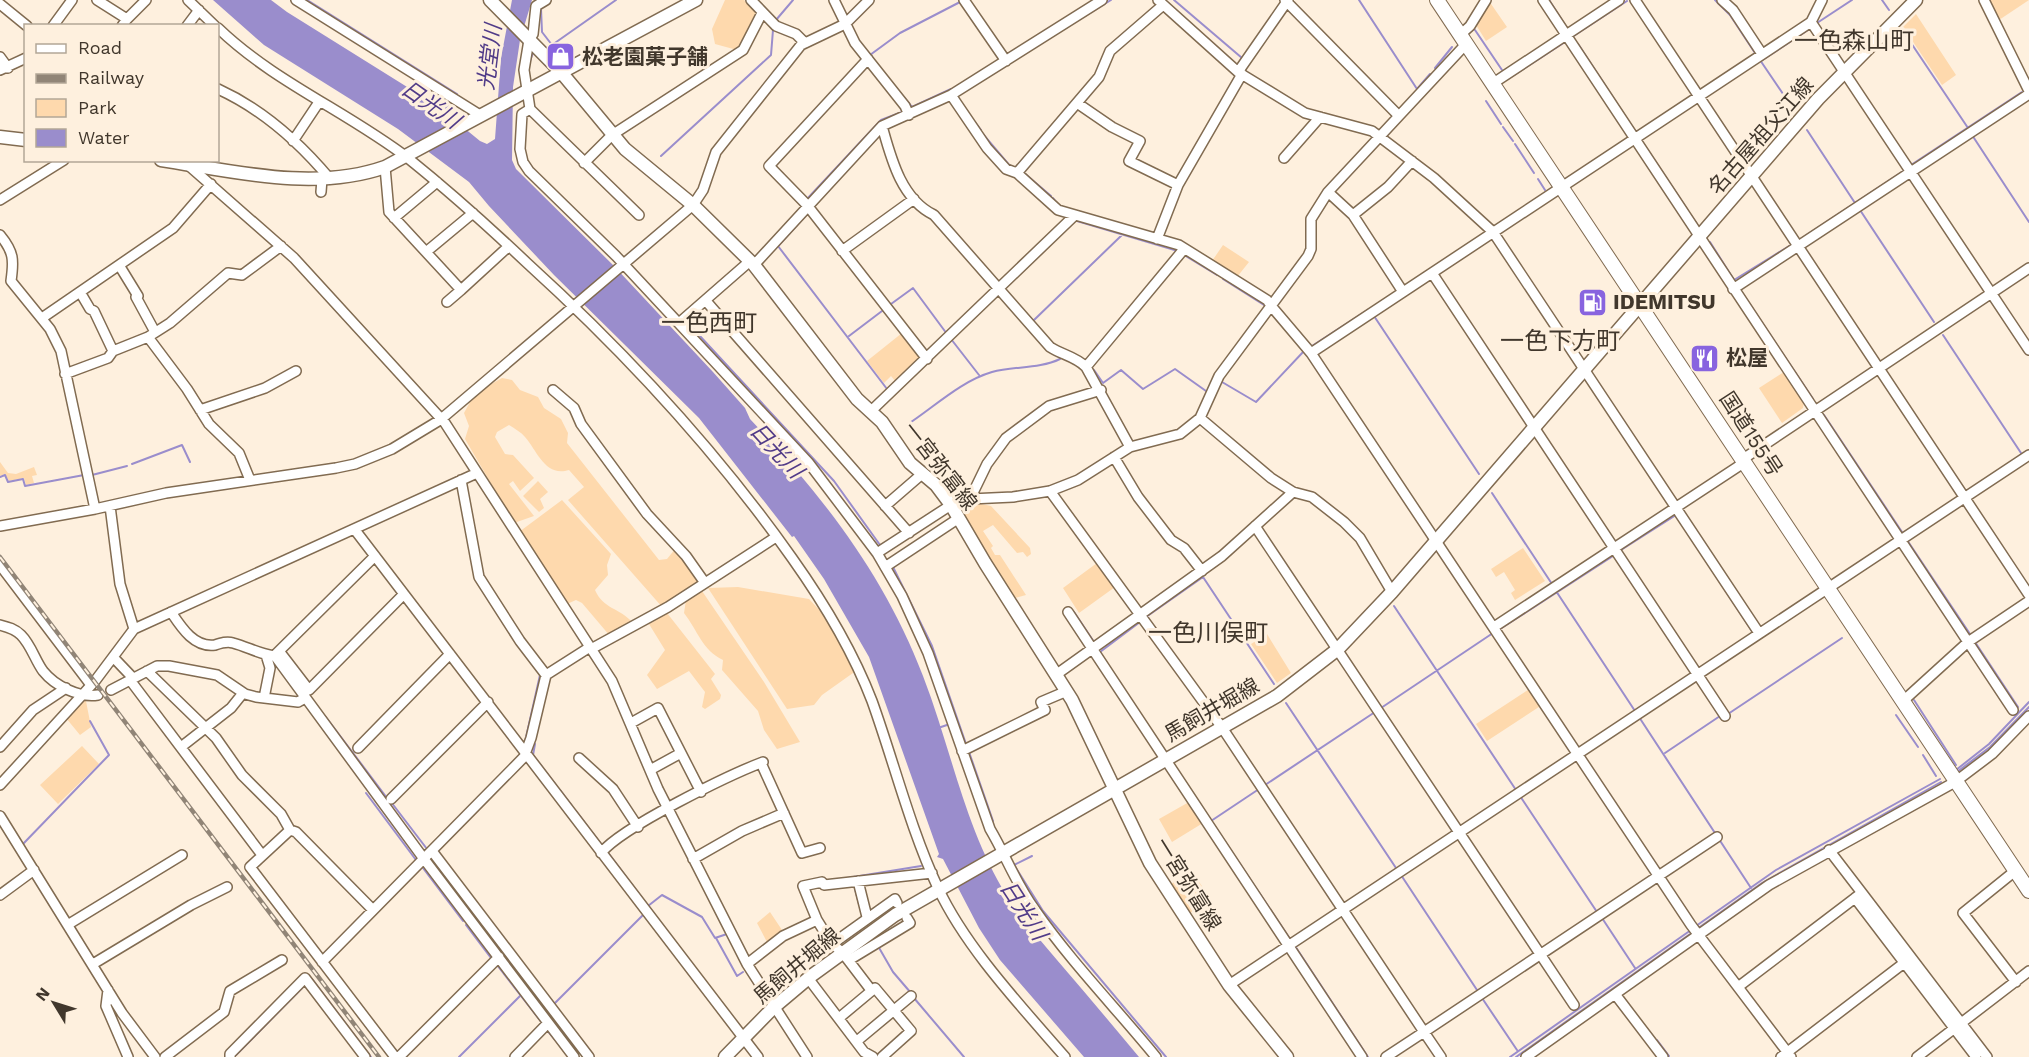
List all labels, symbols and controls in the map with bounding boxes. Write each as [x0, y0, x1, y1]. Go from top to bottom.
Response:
water label: 光堂川 [473, 21, 506, 91]
legend [24, 24, 219, 162]
district label: 一色森山町 [1794, 27, 1914, 55]
text: Road [78, 37, 122, 58]
shop icon: 松老園菓子舗 [545, 41, 577, 73]
place label: 松老園菓子舗 [582, 44, 708, 69]
text: Railway [78, 67, 145, 88]
street label: 名古屋祖父江線 [1703, 72, 1818, 199]
water label: 日光川 [397, 75, 467, 135]
text: Park [78, 97, 117, 118]
text: Water [78, 127, 130, 148]
fuel station icon: IDEMITSU [1576, 286, 1608, 318]
place label: IDEMITSU [1613, 289, 1716, 314]
district label: 一色西町 [661, 309, 757, 337]
district label: 一色下方町 [1500, 327, 1620, 355]
restaurant icon: 松屋 [1689, 342, 1721, 374]
place label: 松屋 [1726, 345, 1768, 370]
street label: 国道155号 [1715, 387, 1788, 481]
street label: 一宮弥富線 [898, 417, 983, 515]
water label: 日光川 [745, 418, 810, 484]
district label: 一色川俣町 [1148, 619, 1268, 647]
street label: 馬飼井堀線 [1160, 672, 1263, 747]
street label: 一宮弥富線 [1150, 833, 1227, 935]
water label: 日光川 [995, 876, 1053, 946]
street label: 馬飼井堀線 [748, 922, 845, 1009]
north arrow [24, 973, 84, 1033]
text: N [31, 984, 54, 1005]

